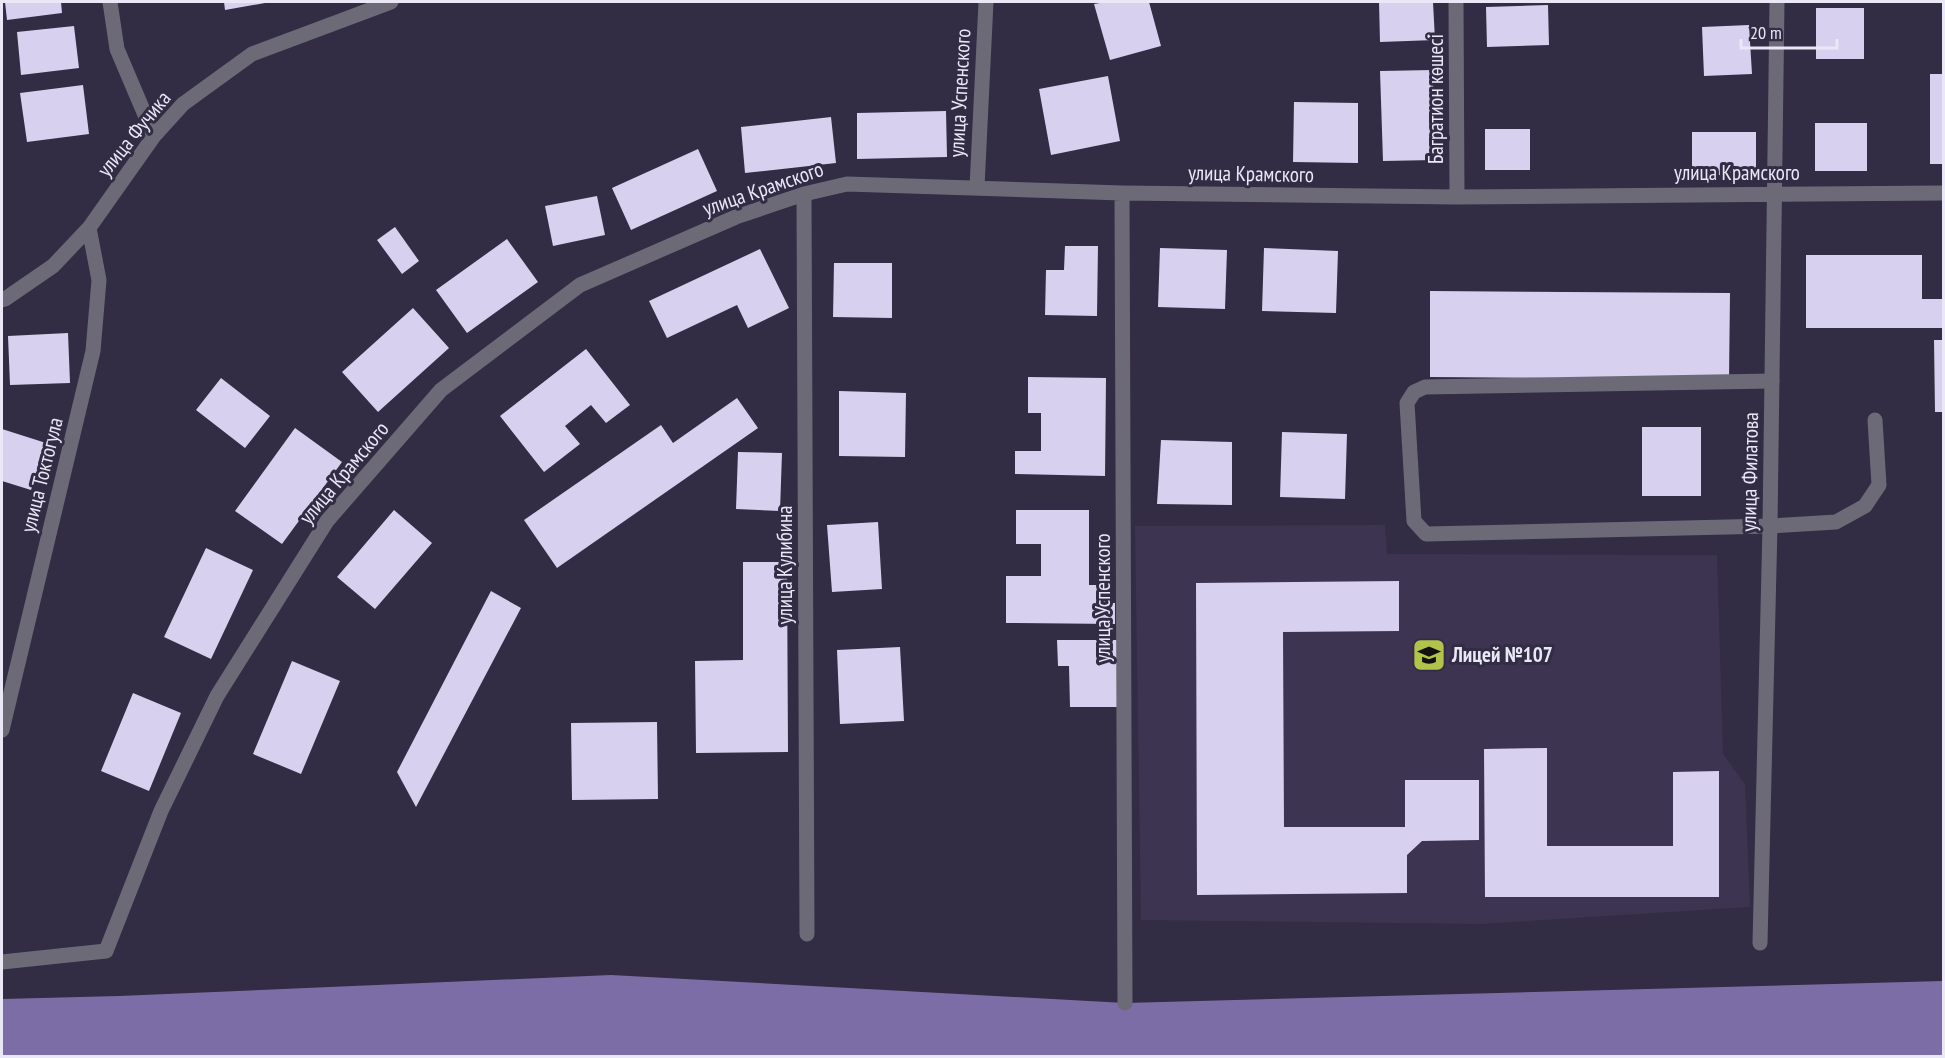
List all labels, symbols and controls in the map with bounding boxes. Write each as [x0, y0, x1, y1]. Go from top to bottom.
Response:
scale bar [1741, 12, 1837, 50]
text: 20 m [1750, 21, 1782, 44]
street label: улица Успенского [943, 28, 976, 158]
street label: Багратион көшесі [1422, 34, 1449, 164]
street label: улица Фучика [91, 85, 176, 182]
street label: улица Крамского [699, 155, 827, 222]
street label: улица Крамского [1188, 159, 1314, 188]
street label: улица Крамского [1674, 159, 1800, 186]
street label: улица Филатова [1735, 412, 1764, 532]
street label: улица Токтогула [14, 414, 69, 535]
street label: улица Крамского [293, 416, 394, 530]
street label: улица Кулибина [771, 506, 798, 624]
street label: улица Успенского [1089, 533, 1116, 663]
school or university icon: Лицей №107 [1411, 637, 1447, 673]
place label: Лицей №107 [1451, 641, 1553, 668]

